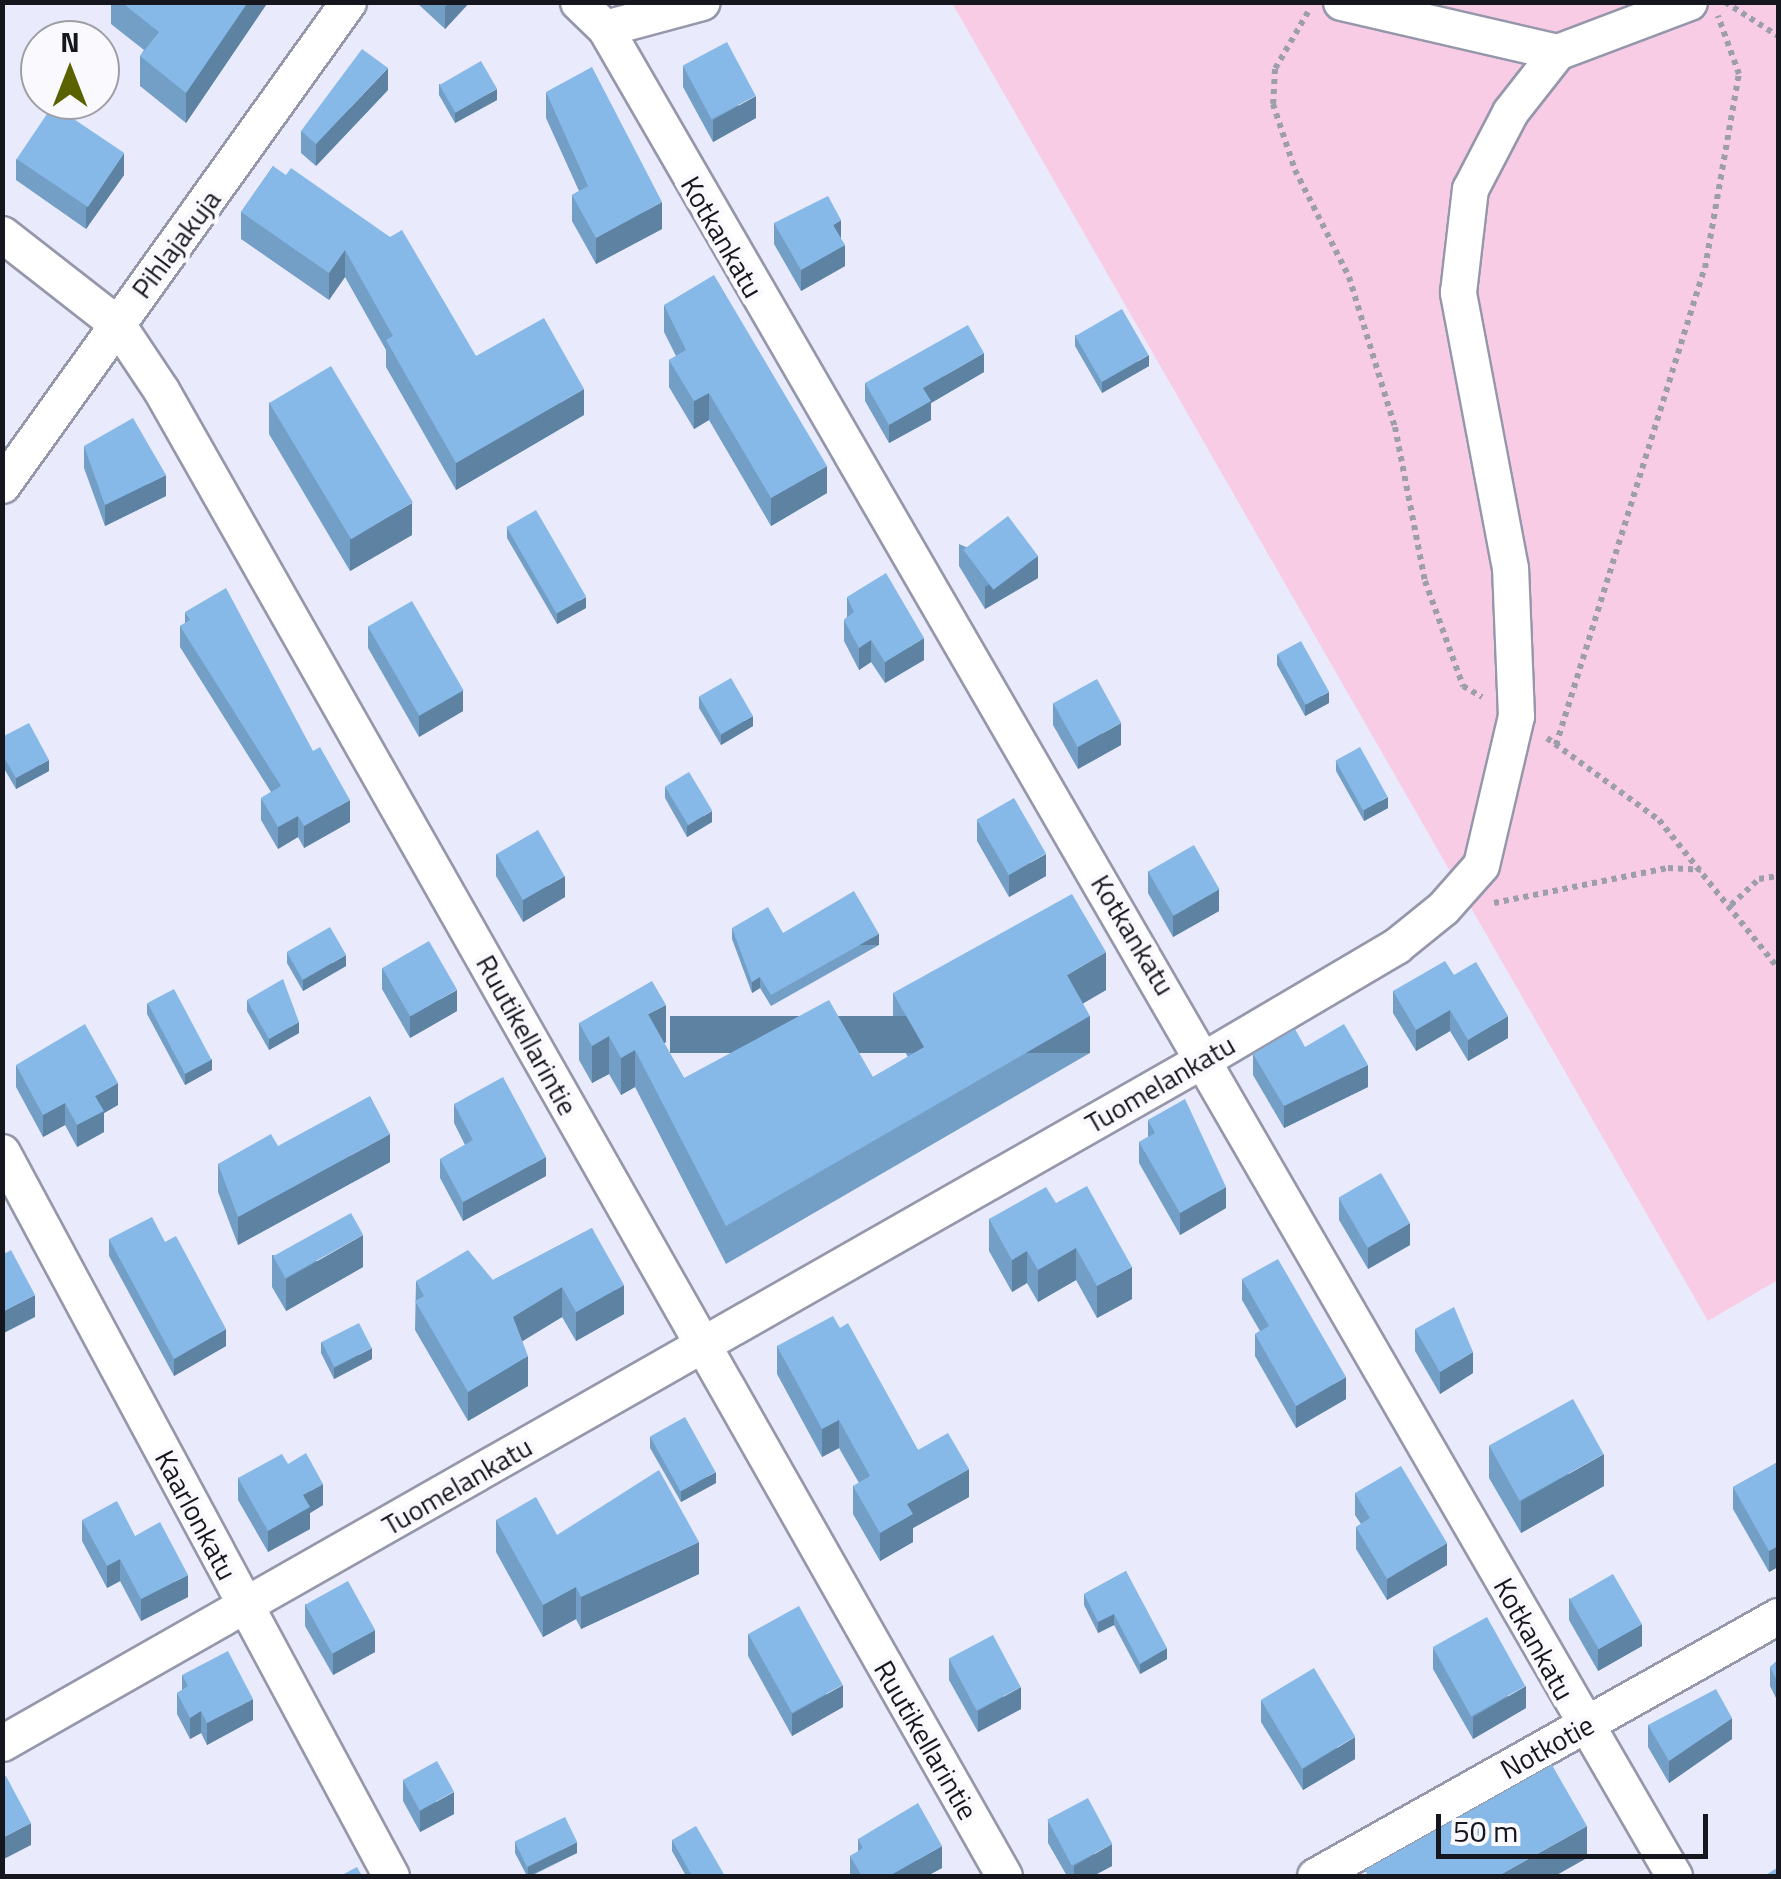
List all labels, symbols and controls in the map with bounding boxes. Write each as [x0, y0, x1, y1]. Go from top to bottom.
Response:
north arrow [20, 20, 120, 120]
text: N [60, 20, 80, 63]
street label: Kotkankatu [674, 170, 770, 304]
street label: Pihlajakuja [124, 183, 228, 305]
street label: Kotkankatu [1084, 869, 1182, 1001]
street label: Ruutikellarintie [469, 949, 585, 1121]
street label: Tuomelankatu [1079, 1028, 1241, 1140]
street label: Tuomelankatu [376, 1430, 538, 1542]
street label: Kaarlonkatu [148, 1444, 244, 1586]
street label: Kotkankatu [1487, 1572, 1581, 1706]
street label: Ruutikellarintie [867, 1655, 985, 1825]
street label: Notkotie [1495, 1708, 1599, 1786]
scale bar [1441, 1794, 1714, 1856]
text: 50 m [1453, 1808, 1518, 1854]

